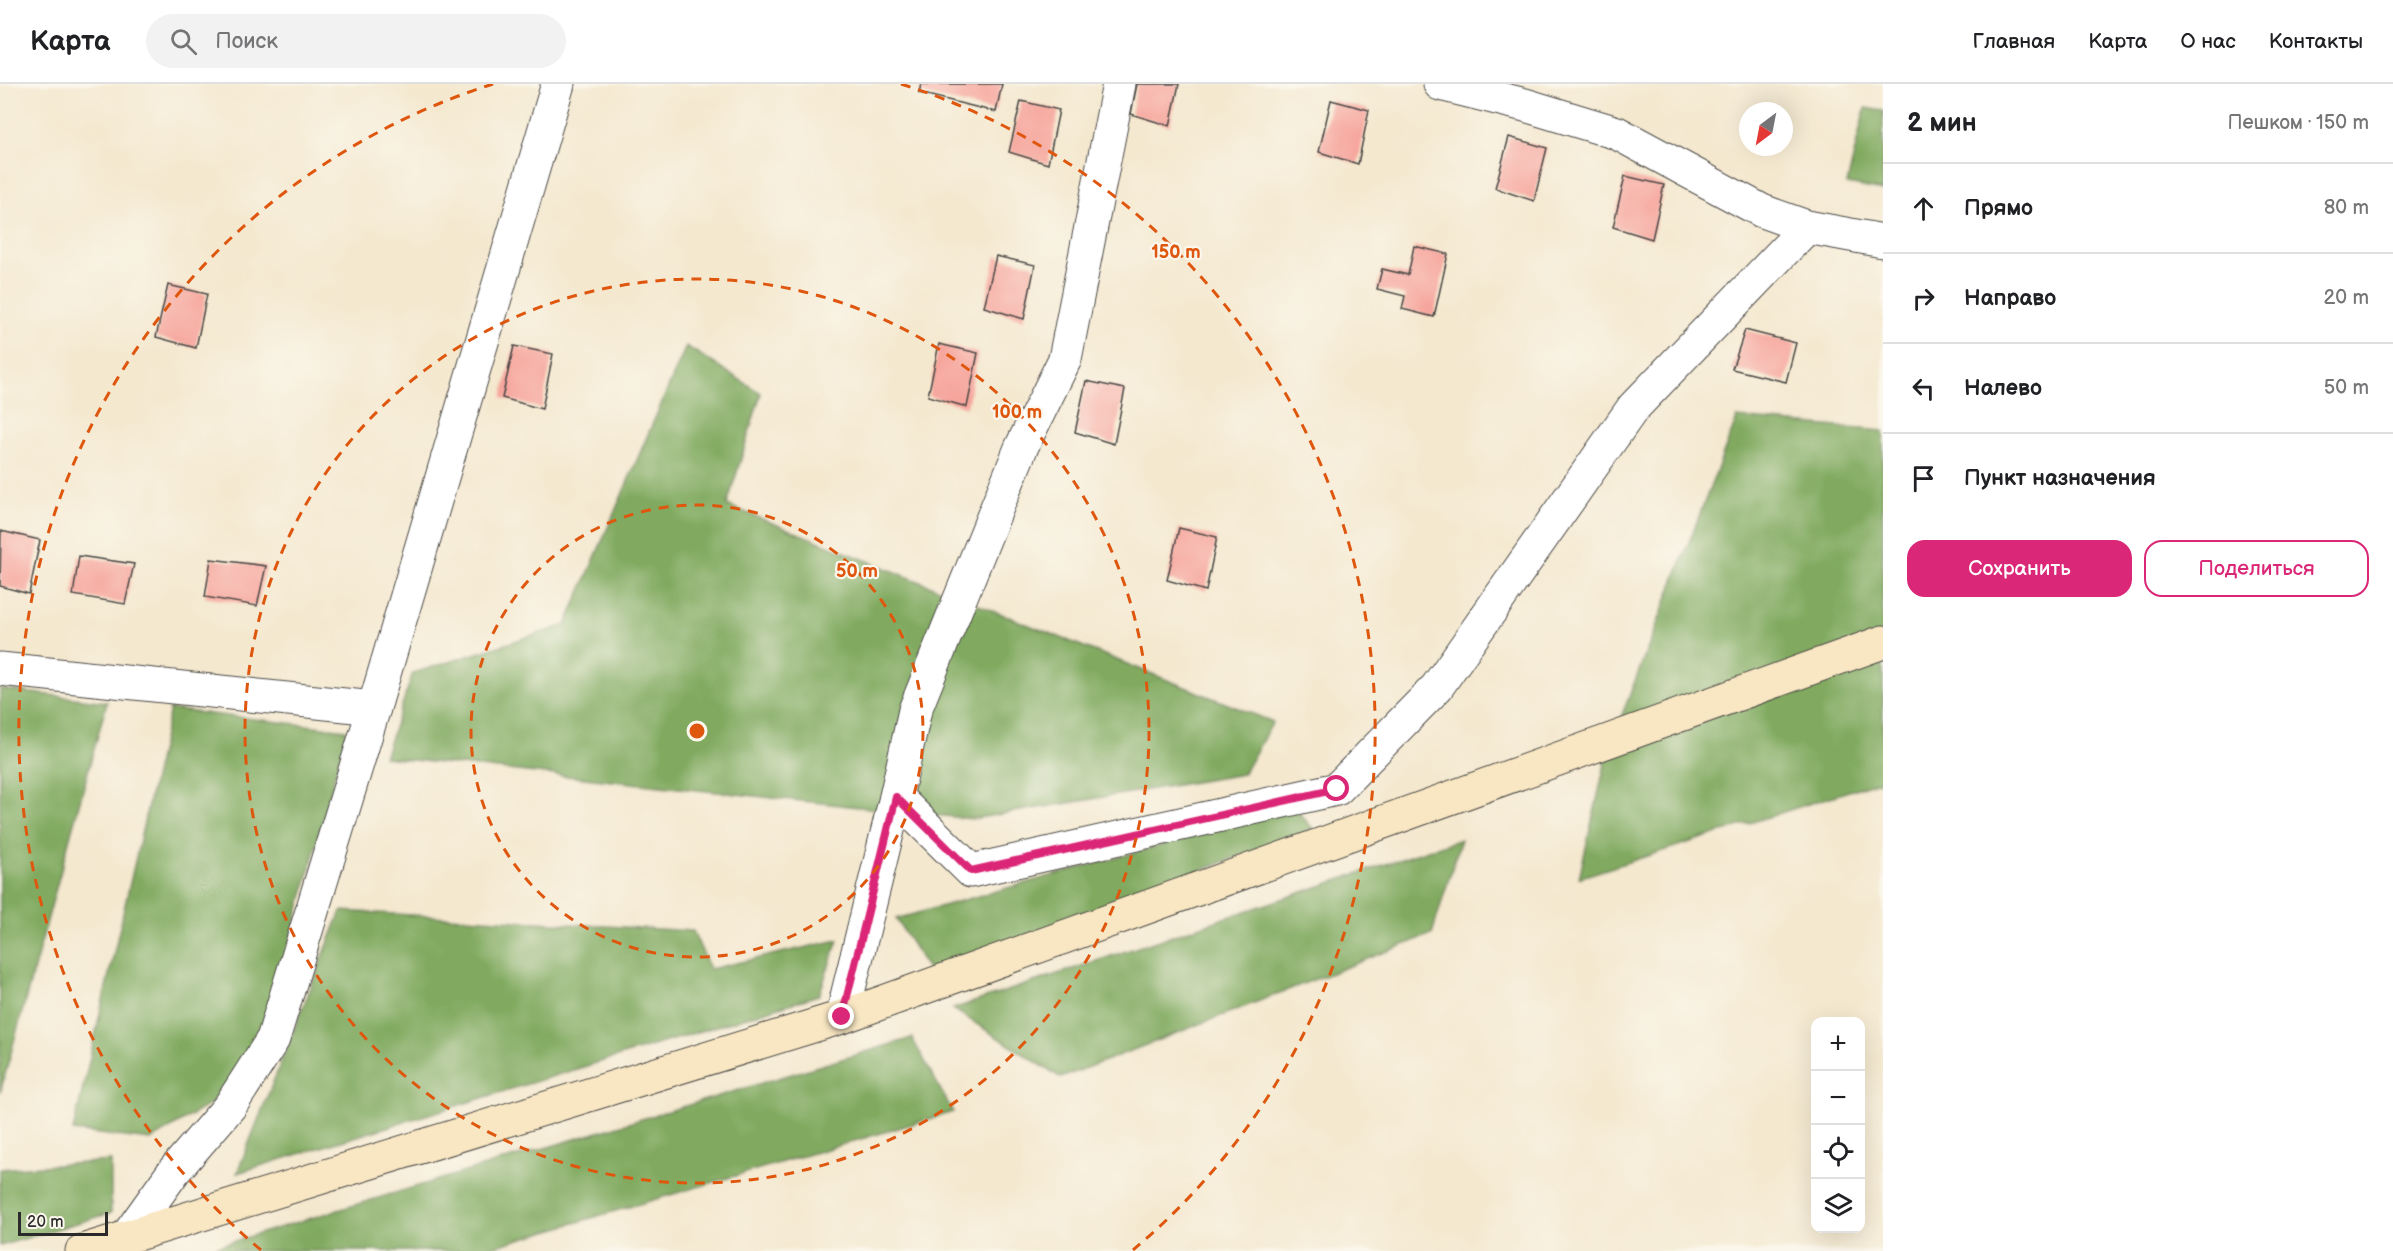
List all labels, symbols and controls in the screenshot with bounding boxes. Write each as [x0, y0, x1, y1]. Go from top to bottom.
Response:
search box [146, 14, 566, 68]
text: Карта [30, 25, 110, 58]
icon: search [167, 25, 200, 58]
text: Поиск [215, 28, 278, 55]
text: Главная [1972, 29, 2055, 54]
text: Карта [2088, 29, 2147, 54]
text: О нас [2180, 29, 2236, 54]
text: Контакты [2269, 29, 2363, 54]
north arrow [1739, 102, 1793, 156]
text: 2 мин [1907, 108, 1977, 139]
text: Пешком · 150 m [2228, 111, 2369, 135]
icon: ahead [1907, 192, 1940, 225]
text: Прямо [1964, 195, 2033, 222]
text: 80 m [2324, 196, 2369, 220]
text: 150 m [1151, 242, 1201, 263]
icon: right [1907, 282, 1940, 315]
text: Направо [1964, 285, 2056, 312]
text: 20 m [2324, 286, 2369, 310]
icon: left [1907, 372, 1940, 405]
text: Налево [1964, 375, 2042, 402]
text: 50 m [2324, 376, 2369, 400]
text: 100 m [992, 402, 1042, 423]
icon: arrive [1907, 462, 1940, 495]
text: Пункт назначения [1964, 465, 2156, 492]
button: Сохранить [1907, 540, 2132, 597]
button: Поделиться [2144, 540, 2369, 597]
text: 50 m [836, 561, 878, 582]
centre of rings [687, 721, 707, 741]
route start [1323, 775, 1349, 801]
route end [828, 1003, 854, 1029]
map controls [1811, 1017, 1865, 1233]
button: + [1811, 1017, 1865, 1071]
button: − [1811, 1071, 1865, 1125]
button: locate [1811, 1125, 1865, 1179]
button: layers [1811, 1179, 1865, 1233]
scale bar [18, 1209, 108, 1236]
text: 20 m [27, 1213, 63, 1232]

